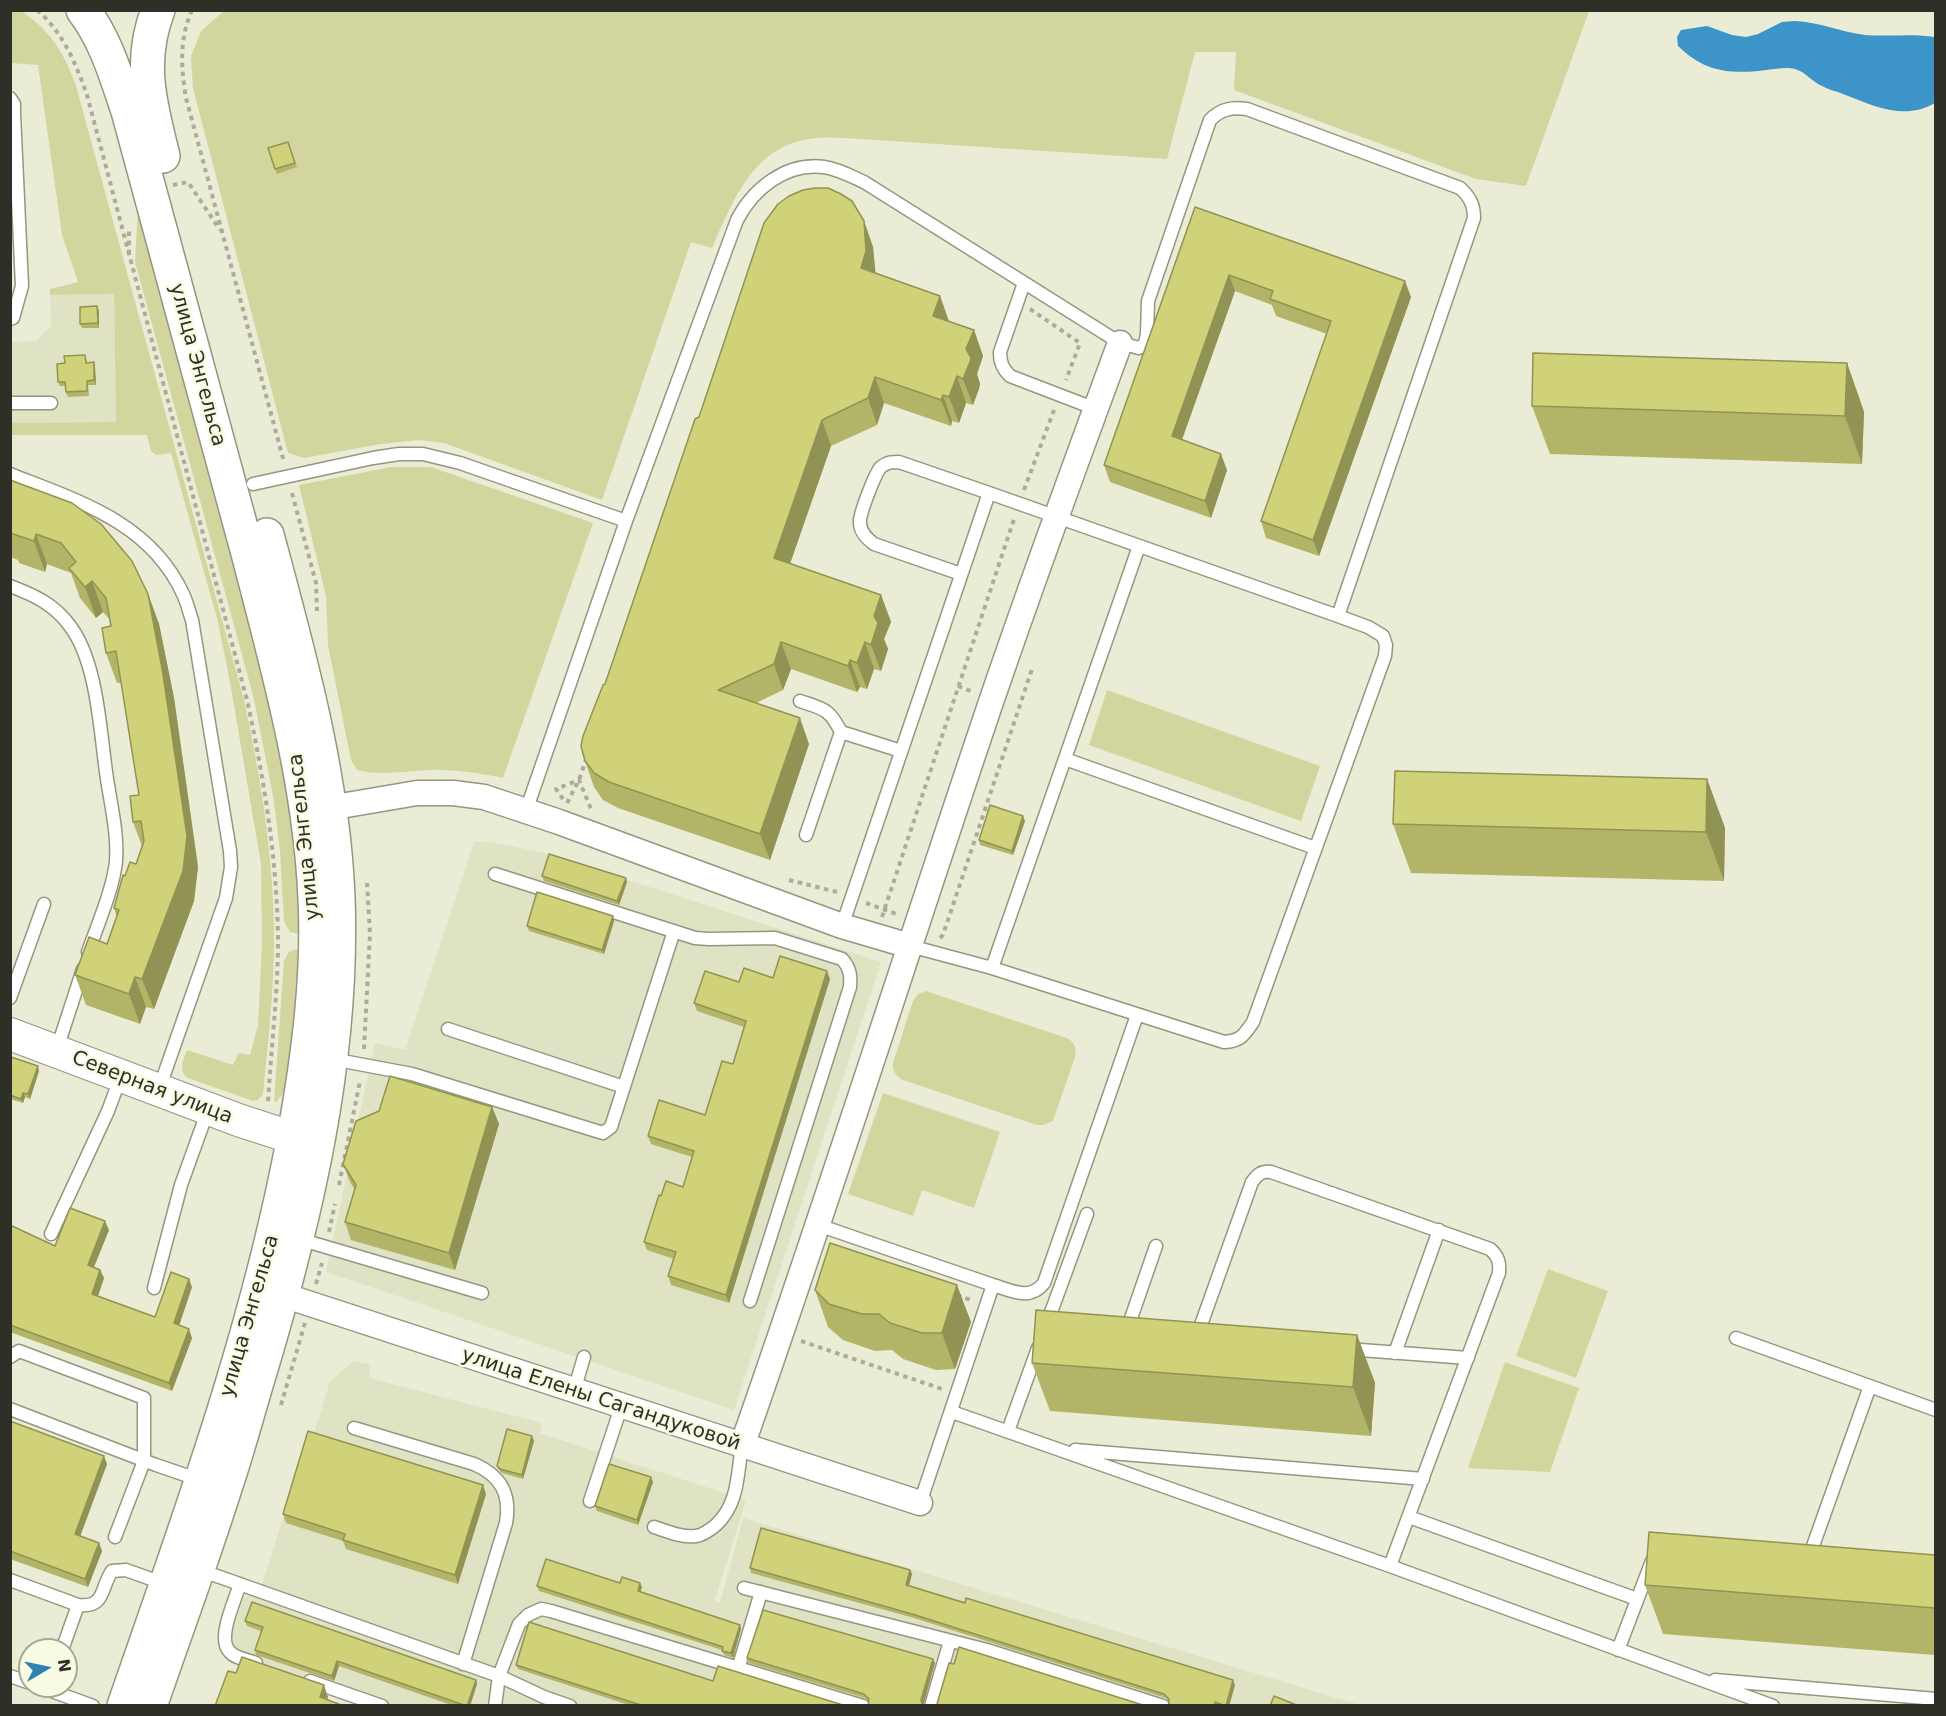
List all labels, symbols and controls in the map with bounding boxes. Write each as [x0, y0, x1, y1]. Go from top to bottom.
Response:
street label: улица Энгельса [164, 281, 230, 449]
street label: улица Энгельса [284, 752, 326, 922]
street label: Северная улица [68, 1046, 236, 1130]
street label: улица Энгельса [215, 1232, 285, 1400]
street label: улица Елены Сагандуковой [459, 1343, 743, 1457]
north arrow [18, 1638, 78, 1698]
text: N [54, 1657, 75, 1674]

